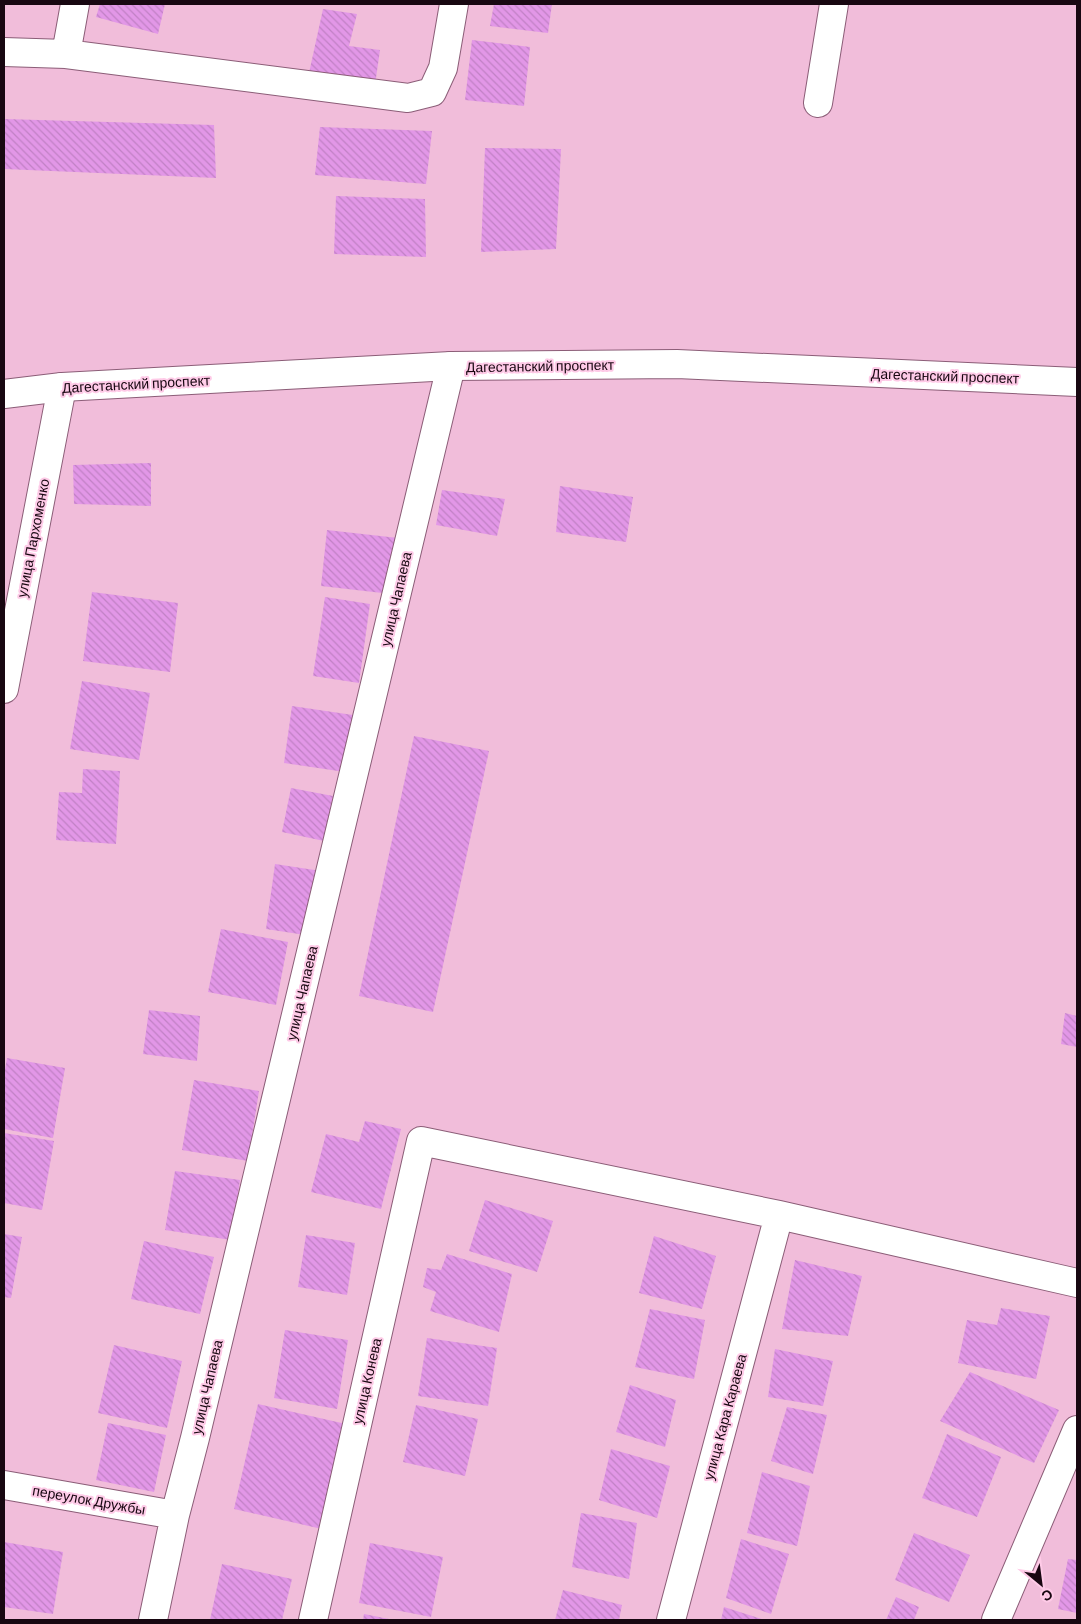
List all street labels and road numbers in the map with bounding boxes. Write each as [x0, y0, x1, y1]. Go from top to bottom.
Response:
street label: Дагестанский проспект [466, 356, 615, 375]
street label: Дагестанский проспект [871, 364, 1020, 387]
street label: Дагестанский проспект [61, 371, 211, 396]
street label: улица Пархоменко [13, 477, 52, 599]
street label: улица Чапаева [376, 550, 415, 648]
street label: улица Чапаева [282, 944, 321, 1042]
street label: улица Конева [348, 1336, 385, 1426]
street label: улица Чапаева [187, 1338, 226, 1436]
street label: улица Кара Караева [699, 1352, 750, 1482]
street label: переулок Дружбы [31, 1481, 147, 1518]

